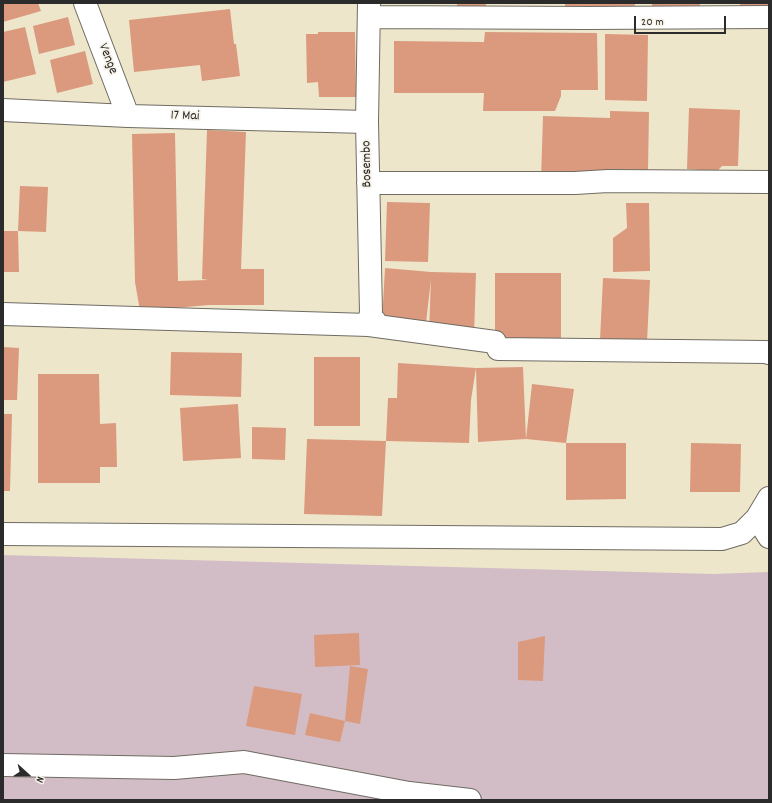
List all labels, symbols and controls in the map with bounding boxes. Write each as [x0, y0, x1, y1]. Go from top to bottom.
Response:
scale bar [636, 8, 728, 34]
text: 20 m [641, 14, 664, 31]
street label: Venge [93, 41, 121, 77]
street label: 17 Mai [170, 108, 200, 126]
street label: Bosembo [359, 140, 377, 188]
north arrow [8, 755, 48, 795]
text: N [31, 774, 48, 785]

